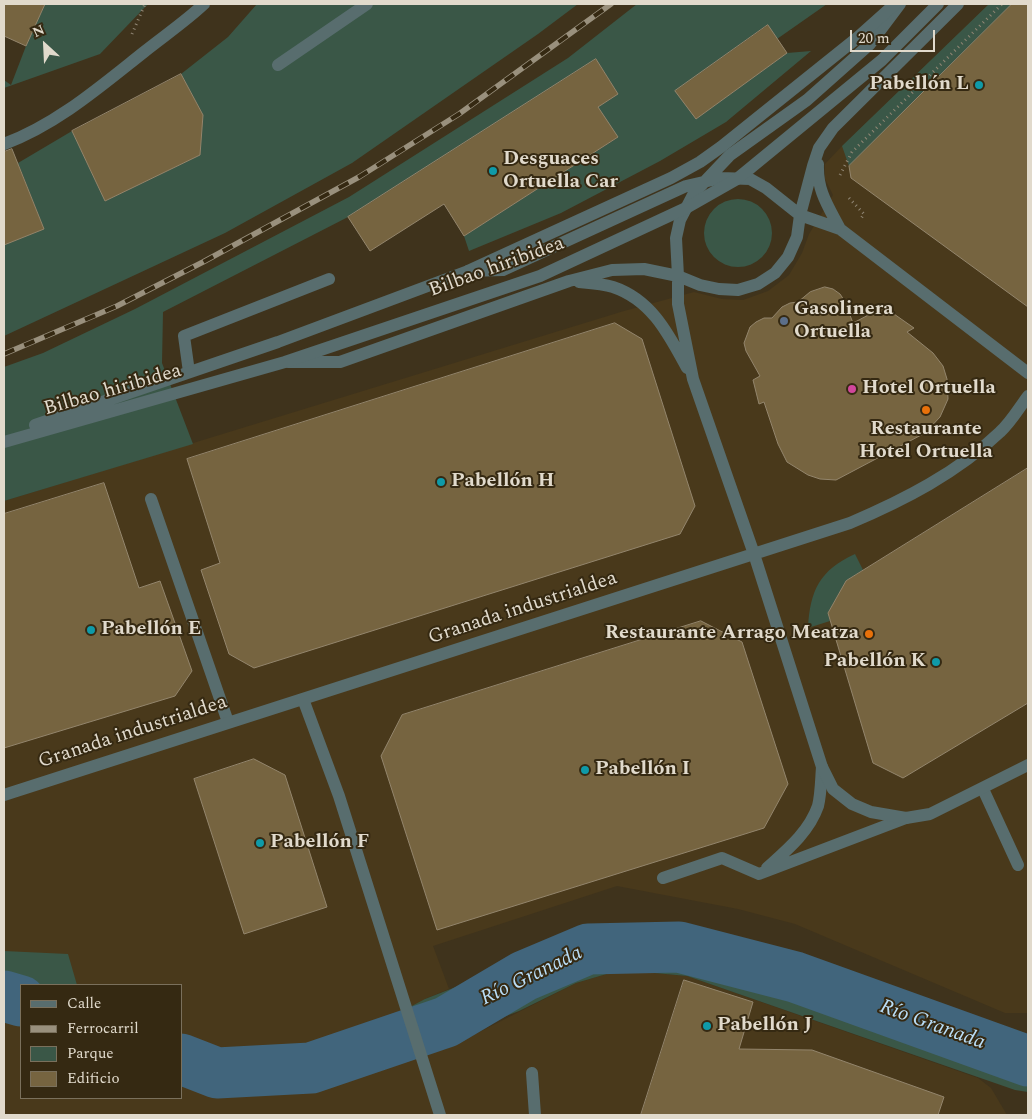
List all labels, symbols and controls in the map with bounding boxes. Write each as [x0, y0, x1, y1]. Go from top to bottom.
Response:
text: N [29, 19, 48, 43]
north arrow [20, 20, 70, 70]
scale bar [852, 20, 937, 52]
text: 20 m [858, 27, 890, 50]
place label: Pabellón L [869, 73, 969, 97]
marker: Pabellón L [973, 79, 985, 91]
place label: Desguaces Ortuella Car [503, 148, 618, 195]
marker: Desguaces Ortuella Car [487, 165, 499, 177]
street label: Bilbao hiribidea [426, 232, 568, 304]
place label: Gasolinera Ortuella [794, 298, 894, 345]
marker: Gasolinera Ortuella [778, 315, 790, 327]
street label: Bilbao hiribidea [41, 360, 185, 422]
place label: Hotel Ortuella [862, 377, 996, 401]
marker: Hotel Ortuella [846, 383, 858, 395]
marker: Restaurante Hotel Ortuella [920, 404, 932, 416]
place label: Restaurante Hotel Ortuella [859, 418, 993, 465]
place label: Pabellón H [451, 470, 555, 494]
marker: Pabellón H [435, 476, 447, 488]
street label: Granada industrialdea [426, 567, 620, 651]
place label: Pabellón E [101, 618, 201, 642]
place label: Restaurante Arrago Meatza [605, 622, 859, 646]
marker: Pabellón E [85, 624, 97, 636]
marker: Restaurante Arrago Meatza [863, 628, 875, 640]
place label: Pabellón K [824, 650, 926, 674]
marker: Pabellón K [930, 656, 942, 668]
street label: Granada industrialdea [36, 691, 230, 775]
place label: Pabellón I [595, 758, 690, 782]
marker: Pabellón I [579, 764, 591, 776]
place label: Pabellón F [270, 831, 369, 855]
marker: Pabellón F [254, 837, 266, 849]
water label: Río Granada [477, 942, 587, 1012]
legend [20, 984, 182, 1099]
text: Calle [67, 992, 101, 1015]
water label: Río Granada [876, 995, 988, 1057]
place label: Pabellón J [717, 1014, 812, 1038]
text: Ferrocarril [67, 1017, 139, 1040]
marker: Pabellón J [701, 1020, 713, 1032]
text: Parque [67, 1042, 114, 1065]
text: Edificio [67, 1067, 120, 1090]

